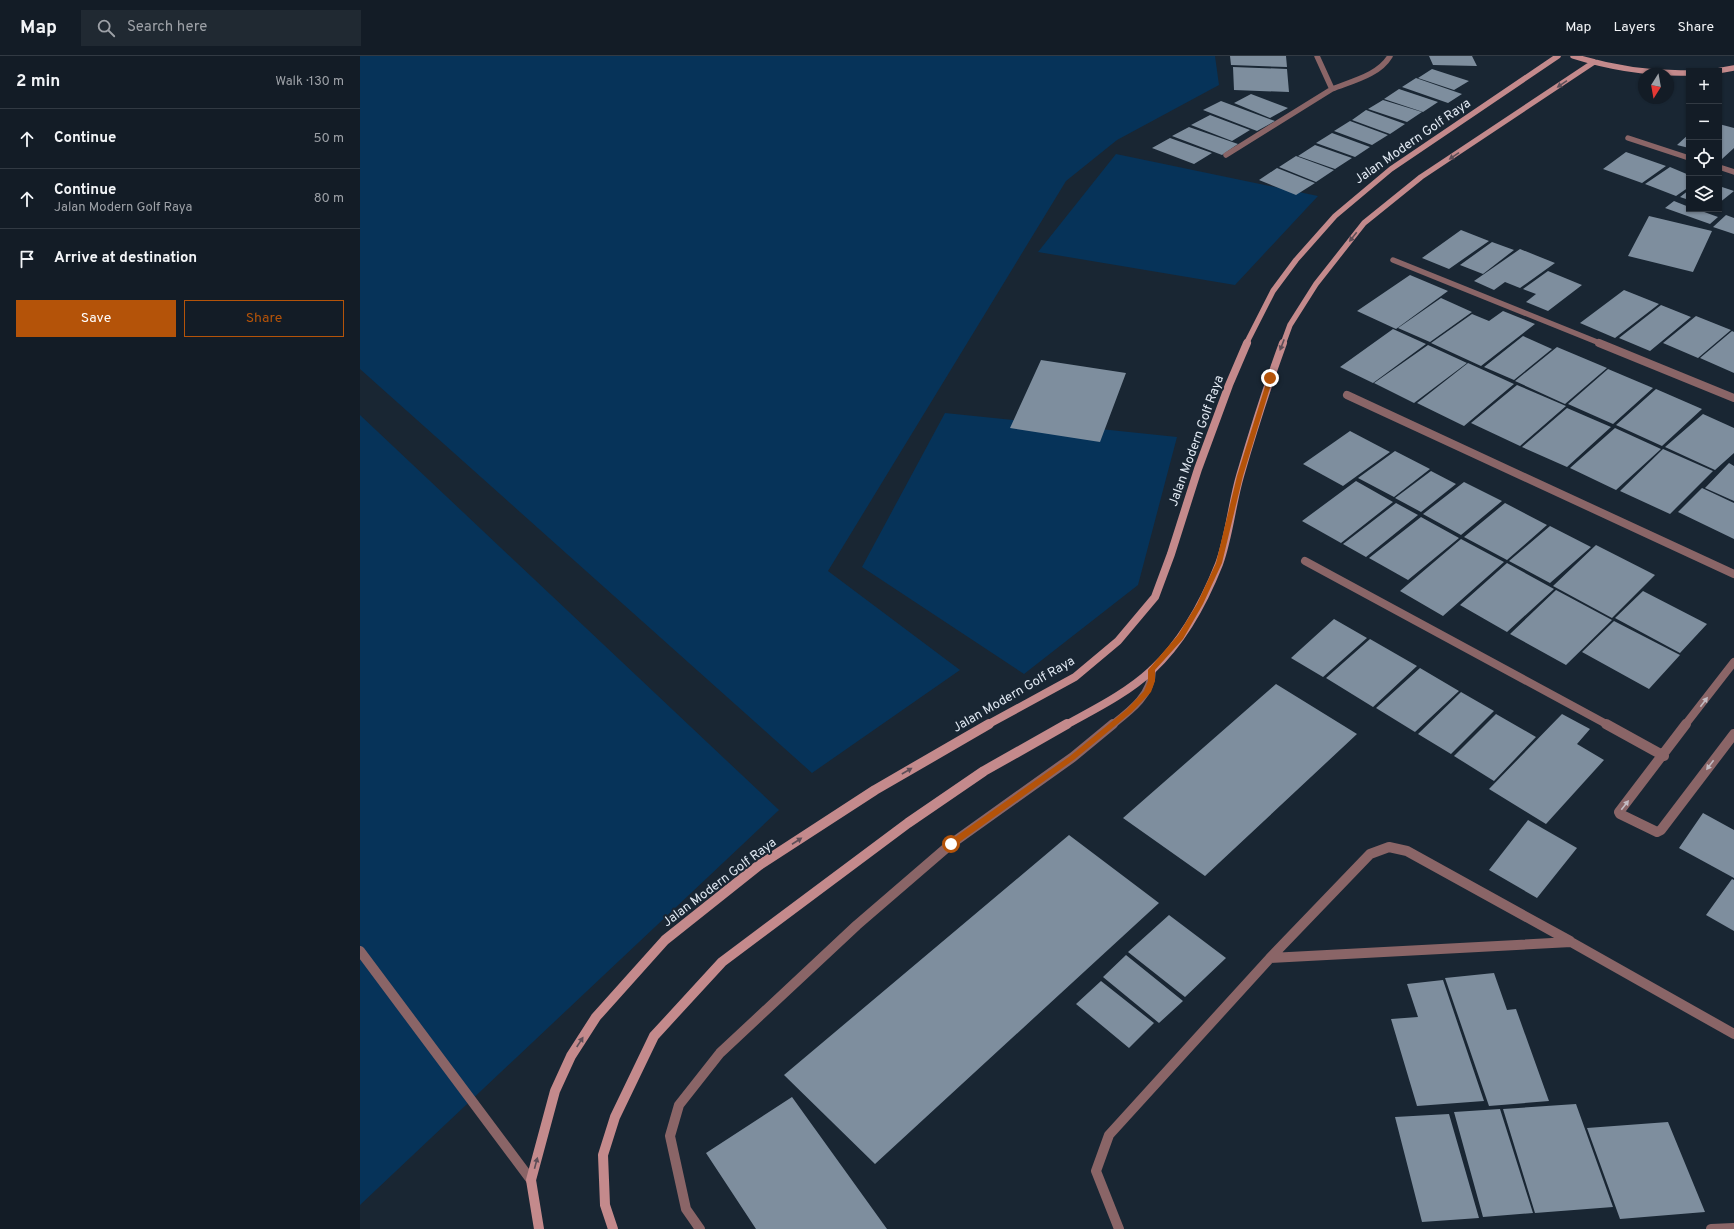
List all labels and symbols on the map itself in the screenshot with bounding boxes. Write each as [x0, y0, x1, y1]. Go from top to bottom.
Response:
north arrow [1638, 68, 1674, 104]
one-way arrow [1557, 80, 1567, 88]
street label: Jalan Modern Golf Raya [1352, 96, 1474, 188]
one-way arrow [1448, 152, 1459, 160]
one-way arrow [1349, 231, 1357, 242]
one-way arrow [1279, 340, 1285, 352]
route end [1261, 369, 1279, 387]
street label: Jalan Modern Golf Raya [1166, 373, 1228, 509]
street label: Jalan Modern Golf Raya [950, 654, 1078, 736]
one-way arrow [1700, 696, 1709, 707]
one-way arrow [1706, 759, 1715, 770]
one-way arrow [901, 768, 913, 775]
one-way arrow [1621, 799, 1630, 810]
street label: Jalan Modern Golf Raya [660, 835, 780, 931]
route start [942, 835, 960, 853]
one-way arrow [792, 837, 802, 845]
one-way arrow [576, 1037, 584, 1047]
one-way arrow [533, 1157, 539, 1169]

